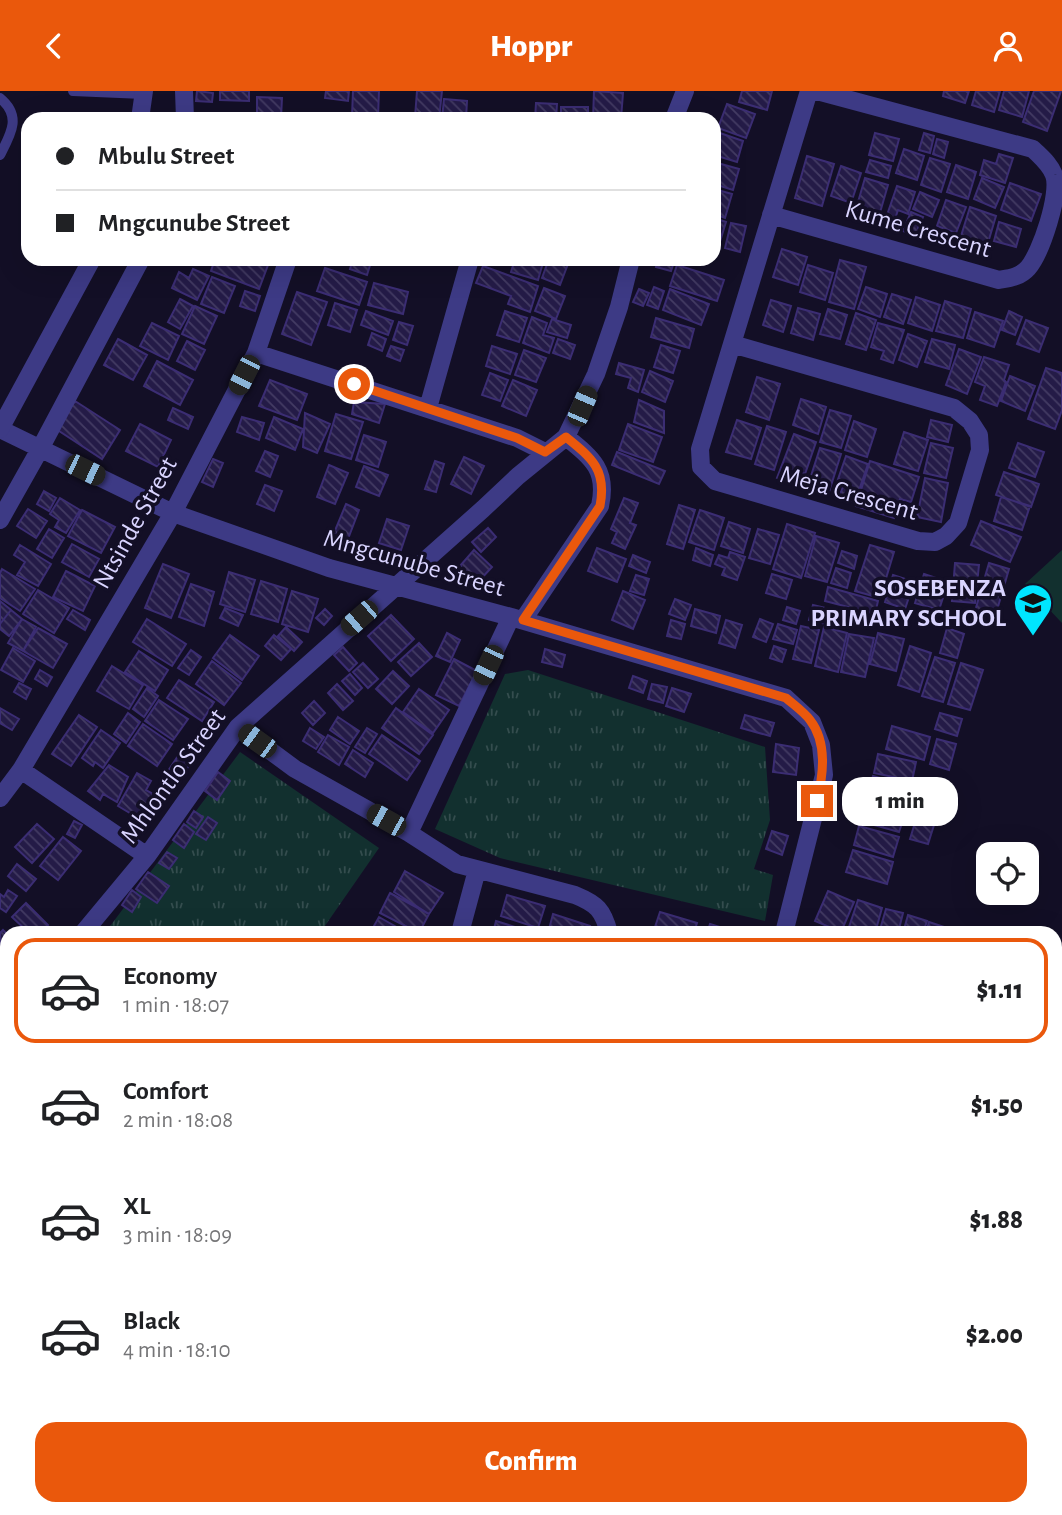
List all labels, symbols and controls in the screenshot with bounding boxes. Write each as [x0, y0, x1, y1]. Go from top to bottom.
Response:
icon: back [35, 27, 73, 65]
icon: person [989, 27, 1027, 65]
text: Hoppr [490, 30, 572, 62]
text: Mbulu Street [98, 143, 234, 169]
street label: Kume Crescent [842, 196, 994, 262]
text: Mngcunube Street [98, 210, 290, 236]
car [226, 352, 263, 398]
route start [338, 368, 370, 400]
car [565, 383, 600, 429]
car [62, 451, 109, 489]
street label: Ntsinde Street [88, 453, 182, 593]
street label: Meja Crescent [777, 461, 921, 525]
street label: Mngcunube Street [321, 525, 507, 601]
place label: SOSEBENZA PRIMARY SCHOOL [810, 575, 1007, 631]
school or university icon: SOSEBENZA PRIMARY SCHOOL [1012, 582, 1054, 637]
car [337, 596, 382, 640]
car [470, 642, 507, 688]
street label: Mhlontlo Street [116, 704, 230, 848]
car [234, 720, 281, 762]
callout: 1 min [842, 777, 957, 825]
route end [801, 785, 833, 817]
text: 1 min [876, 790, 924, 813]
car [363, 801, 410, 839]
map controls [976, 842, 1039, 905]
button: locate [976, 842, 1039, 905]
icon: car [39, 959, 102, 1022]
text: Economy [123, 963, 217, 989]
text: $1.11 [976, 977, 1023, 1003]
text: 1 min · 18:07 [123, 994, 229, 1017]
icon: car [39, 1074, 102, 1137]
text: Comfort [123, 1078, 208, 1104]
text: $1.50 [971, 1092, 1023, 1118]
text: 2 min · 18:08 [123, 1109, 233, 1132]
icon: car [39, 1189, 102, 1252]
text: XL [123, 1193, 150, 1219]
text: $1.88 [969, 1207, 1023, 1233]
text: 3 min · 18:09 [123, 1224, 232, 1247]
icon: car [39, 1304, 102, 1367]
text: Black [123, 1308, 180, 1334]
text: $2.00 [966, 1322, 1023, 1348]
text: 4 min · 18:10 [123, 1339, 231, 1362]
button: Confirm [35, 1422, 1027, 1502]

